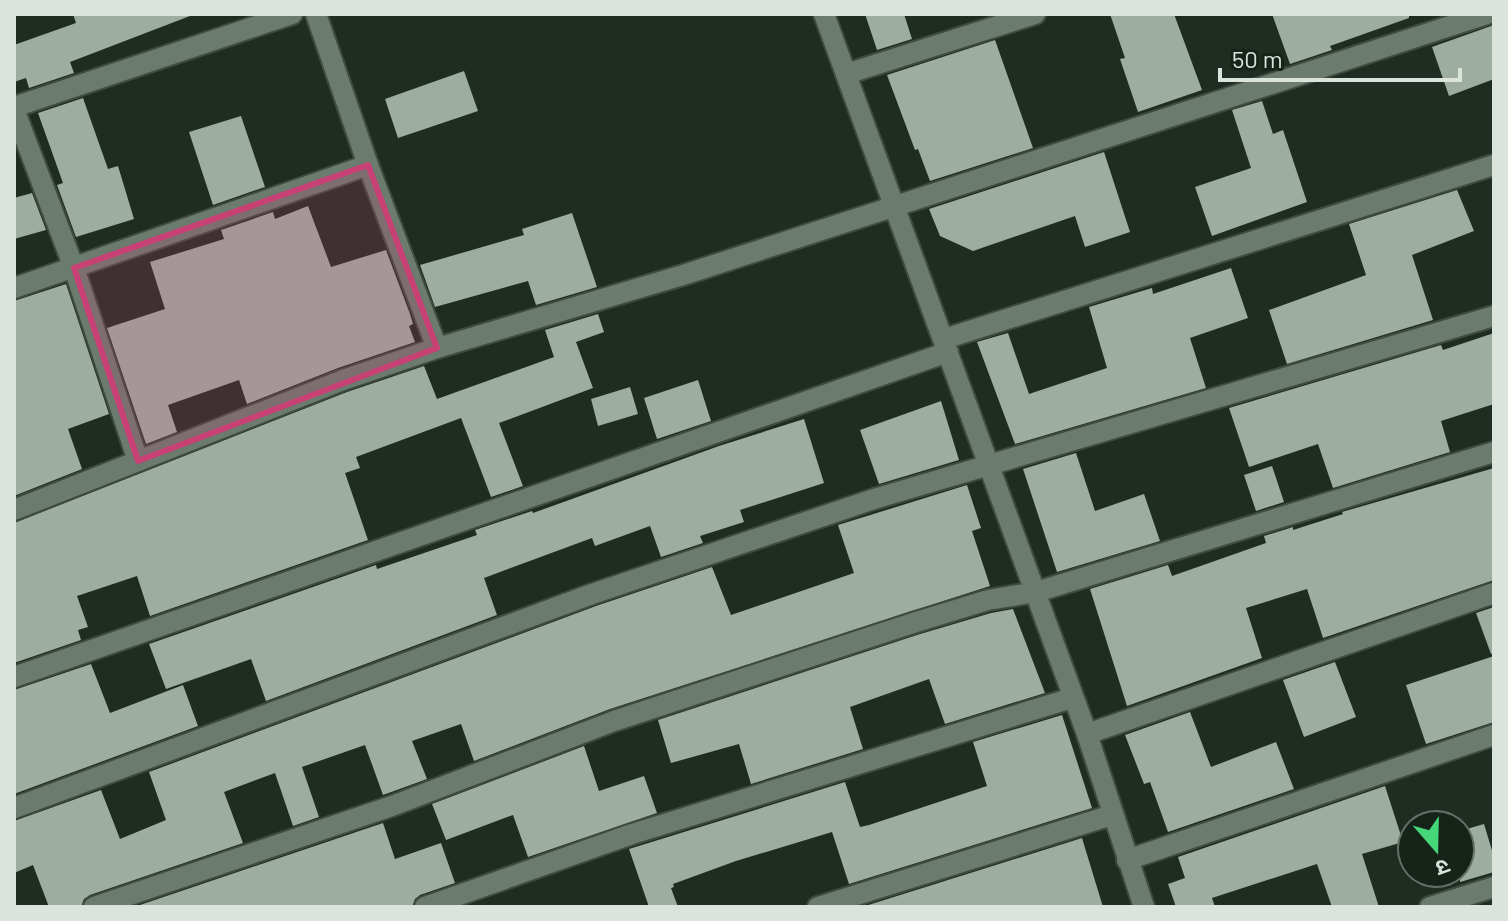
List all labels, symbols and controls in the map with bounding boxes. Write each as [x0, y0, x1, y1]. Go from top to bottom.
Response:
scale bar [1220, 32, 1460, 82]
text: 50 m [1232, 44, 1283, 73]
north arrow [1396, 809, 1476, 889]
text: उ [1432, 854, 1454, 884]

